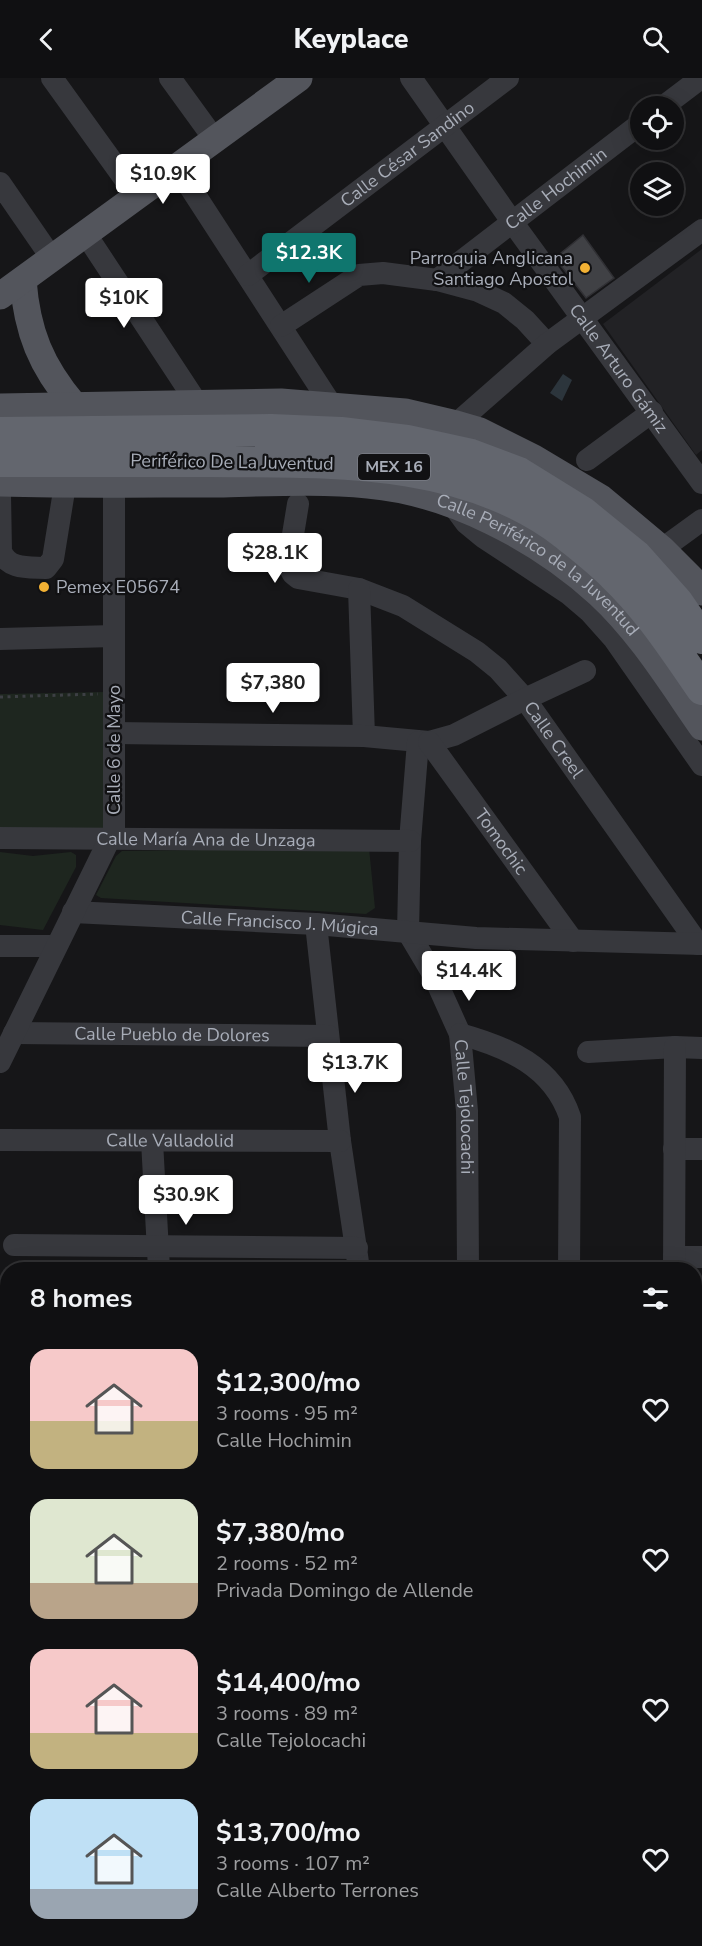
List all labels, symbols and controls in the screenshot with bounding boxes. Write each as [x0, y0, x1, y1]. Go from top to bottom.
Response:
text: Keyplace [293, 21, 409, 58]
icon: back [30, 23, 63, 56]
icon: search [639, 23, 672, 56]
street label: Calle César Sandino [335, 96, 479, 213]
map controls [630, 96, 684, 216]
button: locate [630, 96, 684, 150]
street label: Calle Hochimin [500, 142, 612, 235]
pin: $10.9K [114, 154, 212, 205]
text: $10.9K [130, 160, 196, 187]
button: layers [630, 162, 684, 216]
pin: $12.3K [260, 233, 358, 284]
text: $12.3K [276, 239, 342, 266]
place label: Parroquia Anglicana Santiago Apostol [410, 246, 574, 291]
marker: Parroquia Anglicana Santiago Apostol [578, 261, 592, 275]
pin: $10K [88, 278, 160, 329]
text: $10K [99, 284, 149, 311]
street label: Calle Arturo Gámiz [564, 299, 674, 438]
street label: Periférico De La Juventud [130, 448, 334, 476]
road number: MEX 16 [358, 454, 430, 480]
street label: Calle Periférico de la Juventud [433, 488, 645, 641]
pin: $28.1K [226, 533, 324, 584]
text: $28.1K [242, 539, 308, 566]
place label: Pemex E05674 [56, 575, 180, 599]
marker: Pemex E05674 [37, 580, 51, 594]
pin: $7,380 [224, 663, 322, 714]
text: $7,380 [241, 669, 305, 696]
street label: Calle 6 de Mayo [102, 685, 126, 815]
street label: Calle Creel [518, 696, 590, 784]
street label: Tomochic [469, 804, 533, 879]
street label: Calle María Ana de Unzaga [96, 827, 316, 852]
street label: Calle Francisco J. Múgica [180, 905, 380, 941]
pin: $14.4K [420, 951, 518, 1002]
text: $14.4K [436, 957, 502, 984]
street label: Calle Pueblo de Dolores [74, 1022, 270, 1047]
street label: Calle Tejolocachi [449, 1038, 479, 1174]
pin: $13.7K [306, 1043, 404, 1094]
text: $13.7K [322, 1049, 388, 1076]
street label: Calle Valladolid [106, 1128, 234, 1153]
pin: $30.9K [137, 1175, 235, 1226]
text: $30.9K [153, 1181, 219, 1208]
text: 8 homes [30, 1281, 132, 1316]
icon: filters [639, 1282, 672, 1315]
text: $12,300/mo [216, 1365, 360, 1400]
icon: home [78, 1373, 150, 1445]
icon: heart [639, 1393, 672, 1426]
text: 3 rooms · 95 m² [216, 1400, 358, 1427]
text: Calle Hochimin [216, 1427, 352, 1454]
text: $7,380/mo [216, 1515, 345, 1550]
icon: home [78, 1523, 150, 1595]
icon: heart [639, 1543, 672, 1576]
text: 2 rooms · 52 m² [216, 1550, 358, 1577]
text: Privada Domingo de Allende [216, 1577, 473, 1604]
text: $14,400/mo [216, 1665, 360, 1700]
icon: home [78, 1673, 150, 1745]
icon: heart [639, 1693, 672, 1726]
text: 3 rooms · 89 m² [216, 1700, 358, 1727]
text: Calle Tejolocachi [216, 1727, 366, 1754]
text: $13,700/mo [216, 1815, 360, 1850]
icon: home [78, 1823, 150, 1895]
icon: heart [639, 1843, 672, 1876]
text: 3 rooms · 107 m² [216, 1850, 370, 1877]
text: Calle Alberto Terrones [216, 1877, 419, 1904]

